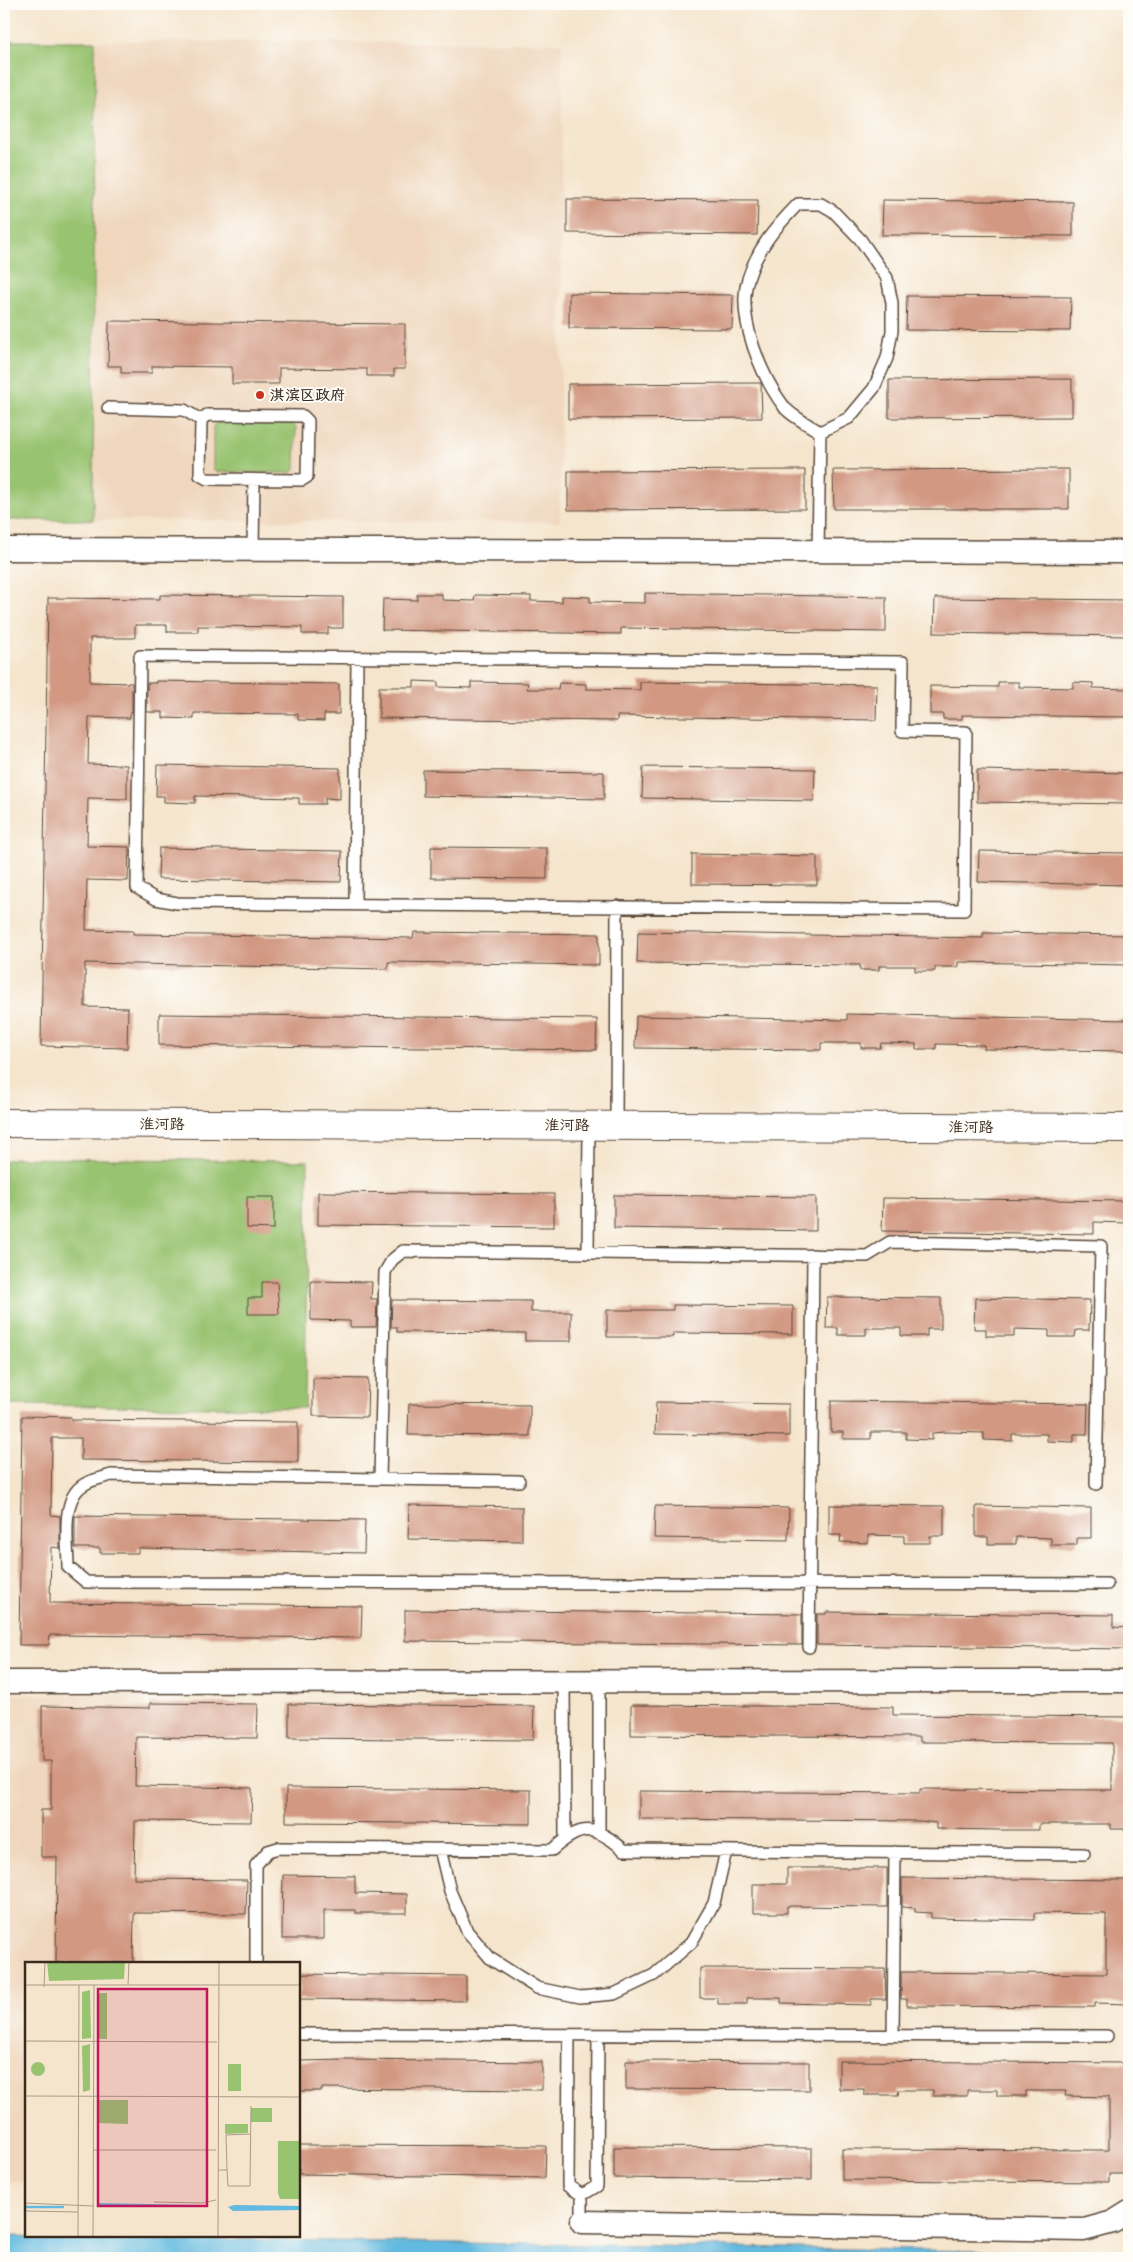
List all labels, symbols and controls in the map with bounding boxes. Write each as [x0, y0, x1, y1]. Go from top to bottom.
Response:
place label: 淇滨区政府 [270, 386, 345, 404]
marker: 淇滨区政府 [254, 389, 266, 401]
street label: 淮河路 [139, 1115, 185, 1133]
street label: 淮河路 [544, 1116, 590, 1134]
street label: 淮河路 [948, 1118, 994, 1136]
inset map [25, 1962, 300, 2237]

